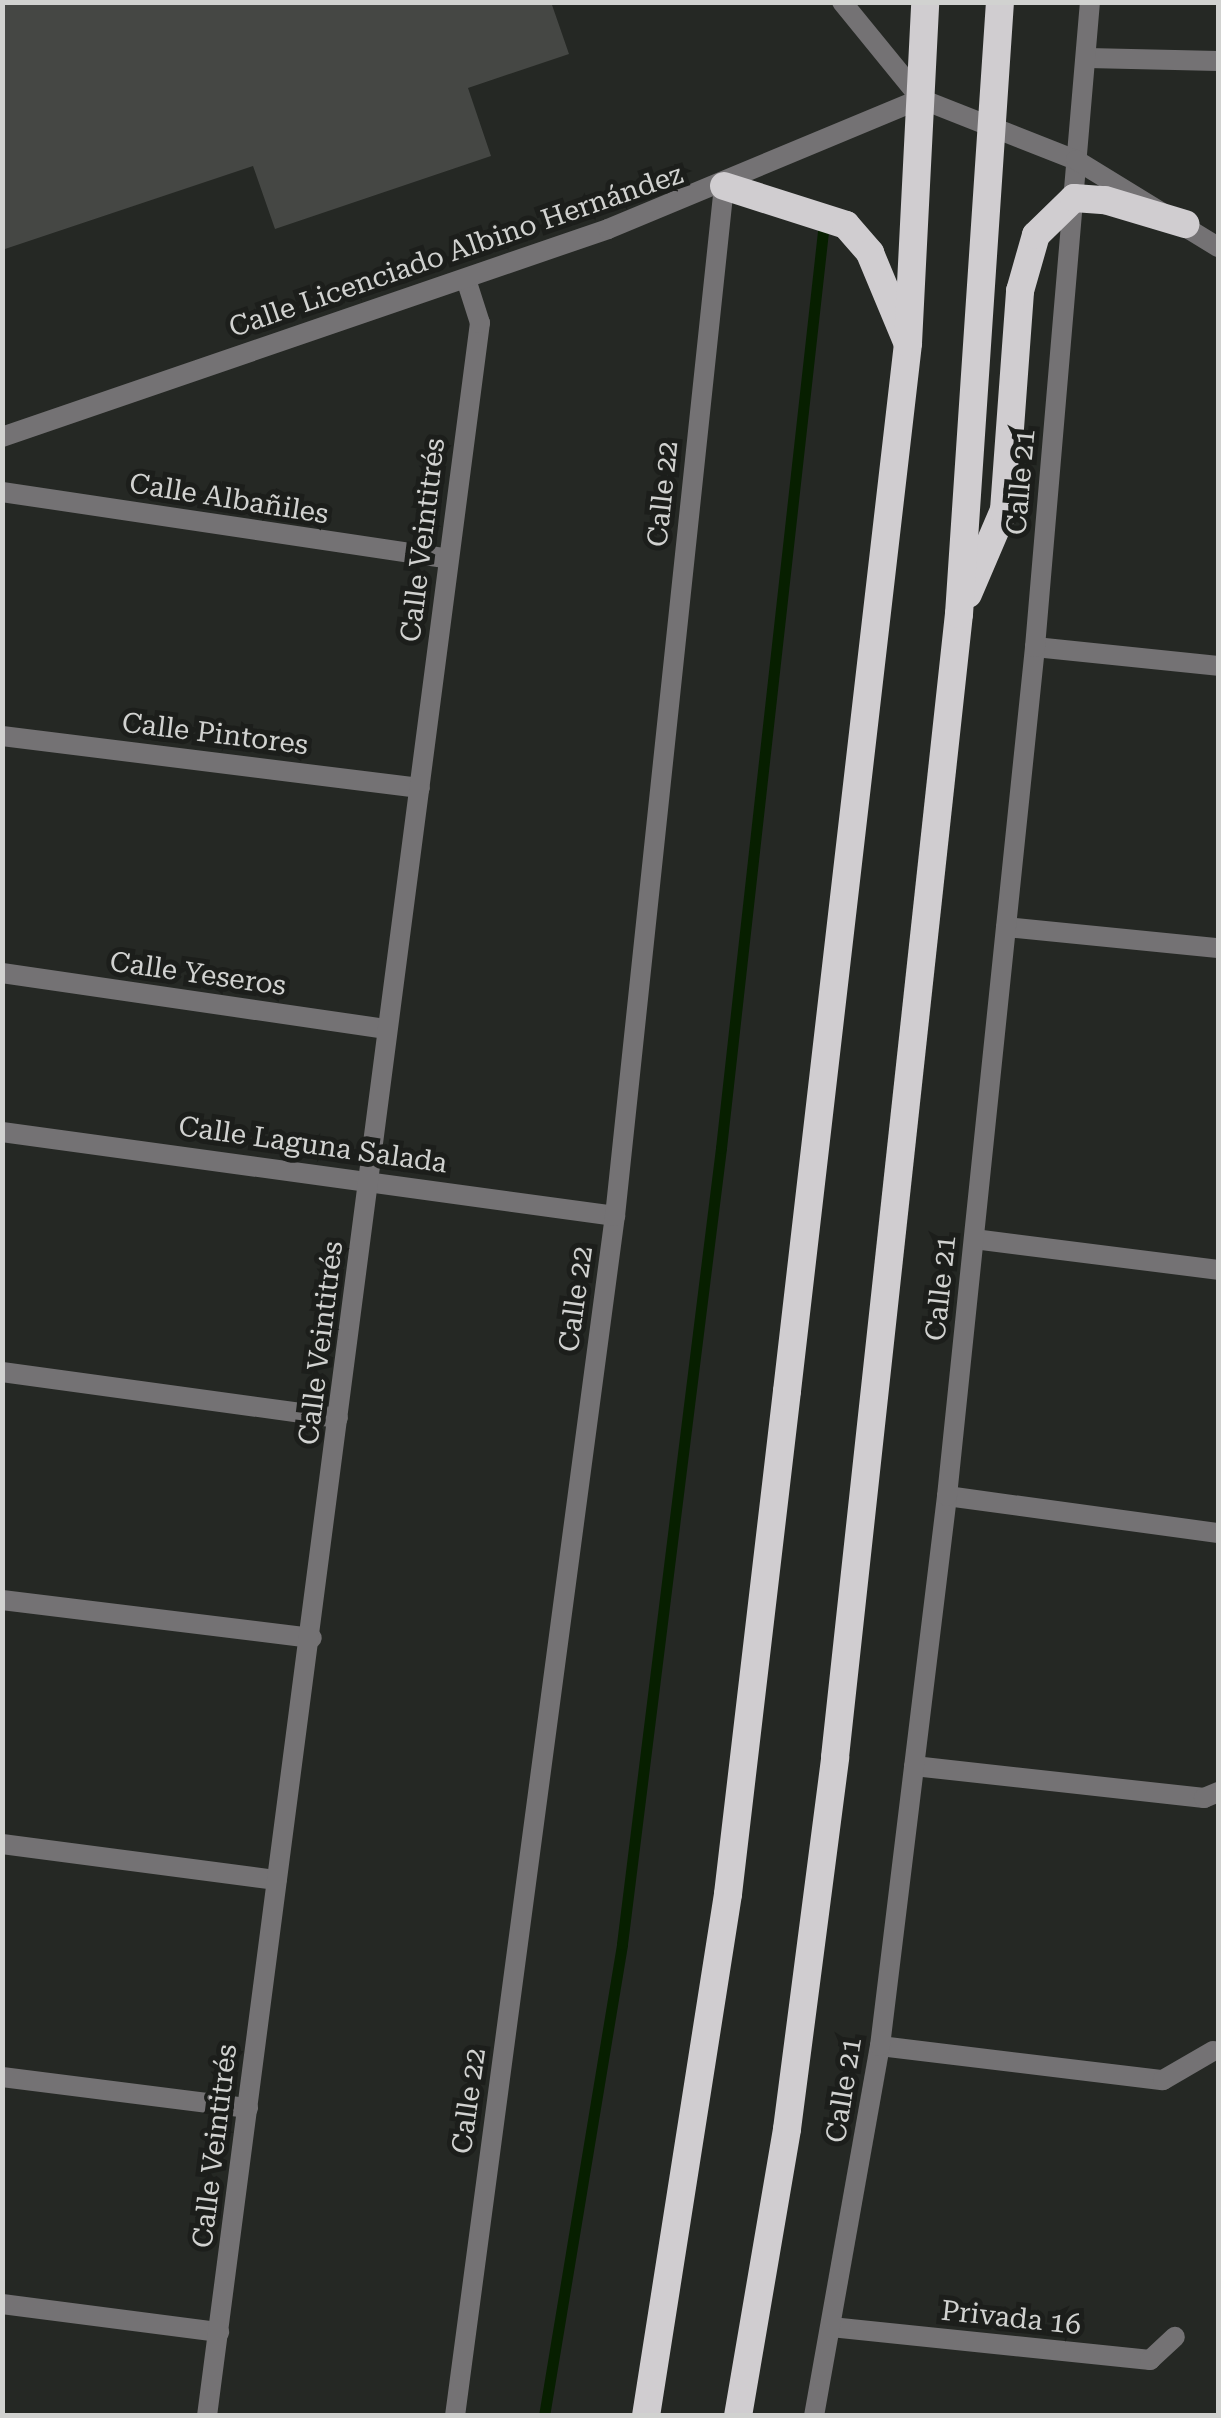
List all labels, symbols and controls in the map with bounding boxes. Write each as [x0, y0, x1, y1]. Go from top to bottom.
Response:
street label: Calle Licenciado Albino Hernández [225, 157, 687, 345]
street label: Calle 21 [1000, 428, 1042, 536]
street label: Calle Veintitrés [394, 436, 452, 644]
street label: Calle 22 [641, 439, 685, 549]
street label: Calle Albañiles [127, 467, 331, 531]
street label: Calle Pintores [120, 706, 310, 762]
street label: Calle Yeseros [108, 945, 288, 1003]
street label: Calle Laguna Salada [177, 1110, 449, 1180]
street label: Calle 21 [919, 1233, 963, 1343]
street label: Calle Veintitrés [292, 1239, 350, 1447]
street label: Calle 22 [552, 1244, 600, 1354]
street label: Calle 21 [819, 2035, 869, 2145]
street label: Calle Veintitrés [186, 2042, 244, 2250]
street label: Calle 22 [445, 2046, 493, 2156]
street label: Privada 16 [939, 2294, 1083, 2342]

